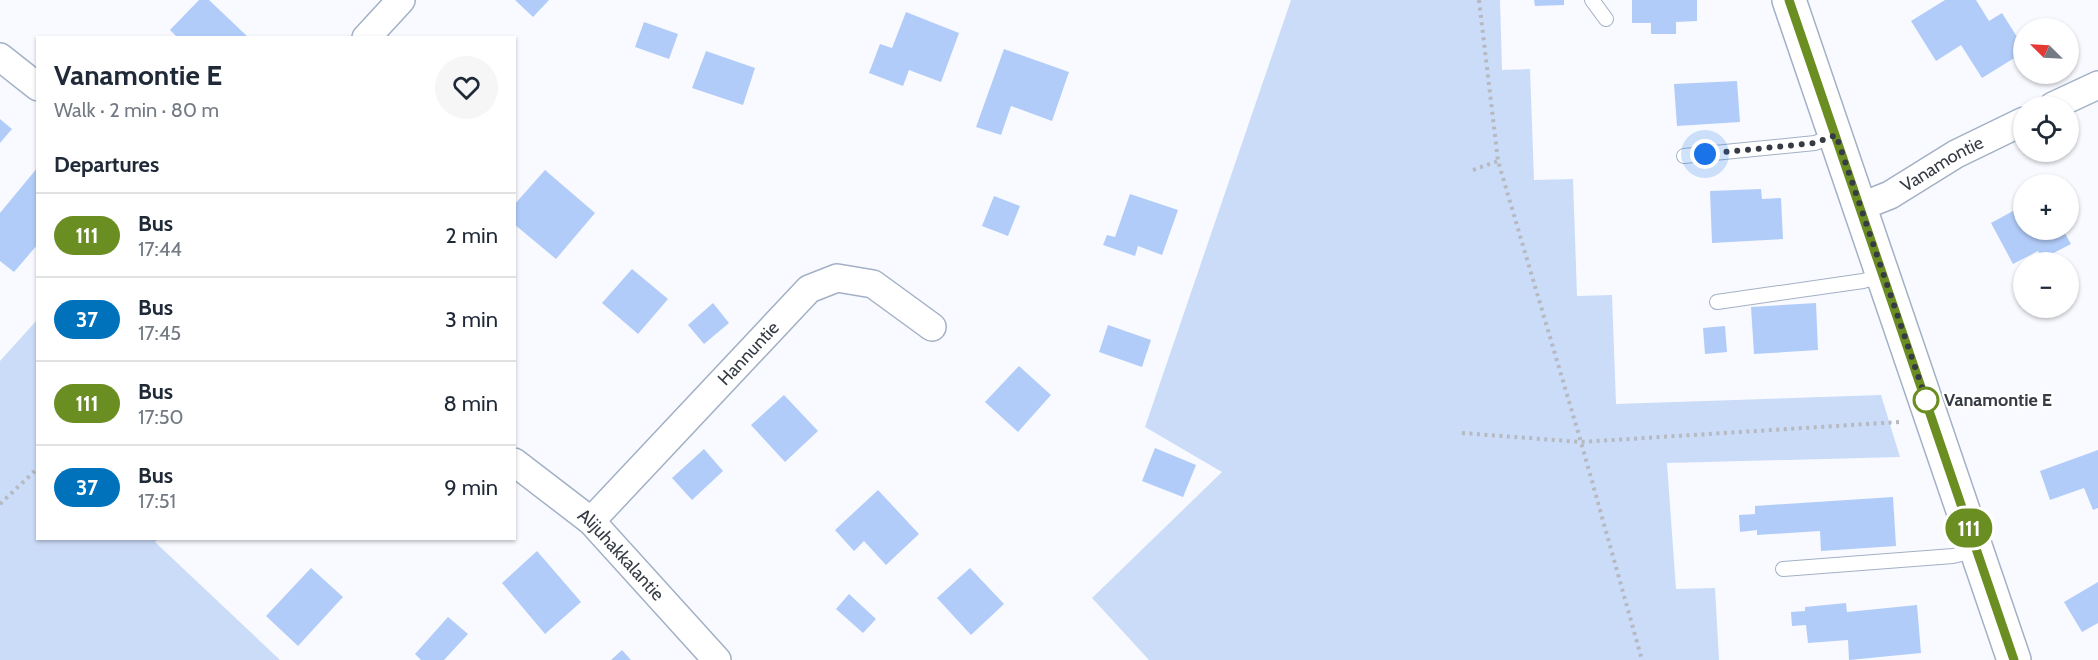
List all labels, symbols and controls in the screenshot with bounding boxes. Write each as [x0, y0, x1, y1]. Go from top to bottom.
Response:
north arrow [2013, 18, 2079, 84]
map controls [2013, 18, 2079, 318]
button: heart [435, 56, 498, 119]
text: Vanamontie E [54, 58, 222, 92]
button: locate [2013, 96, 2079, 162]
text: Walk · 2 min · 80 m [54, 98, 219, 122]
street label: Vanamontie [1897, 131, 1987, 197]
your location [1690, 139, 1720, 169]
text: Departures [54, 151, 159, 178]
button: + [2013, 174, 2079, 240]
text: Bus [138, 210, 173, 237]
text: 2 min [445, 222, 498, 249]
text: 111 [75, 223, 99, 248]
text: 17:44 [138, 237, 182, 261]
button: − [2013, 252, 2079, 318]
text: Bus [138, 294, 173, 321]
text: 3 min [445, 306, 498, 333]
text: 37 [76, 307, 98, 332]
street label: Hannuntie [713, 317, 784, 390]
text: 17:45 [138, 321, 181, 345]
text: Bus [138, 378, 173, 405]
marker: Vanamontie E [1913, 387, 1939, 413]
place label: Vanamontie E [1944, 389, 2052, 411]
text: 8 min [443, 390, 498, 417]
text: 111 [75, 391, 99, 416]
text: 17:50 [138, 405, 184, 429]
text: Bus [138, 462, 173, 489]
text: 9 min [444, 474, 498, 501]
text: 37 [76, 475, 98, 500]
text: 17:51 [138, 489, 176, 513]
street label: Alijuhakkalantie [573, 504, 669, 605]
line badge: 111 [1934, 508, 2004, 548]
text: 111 [1957, 516, 1981, 541]

